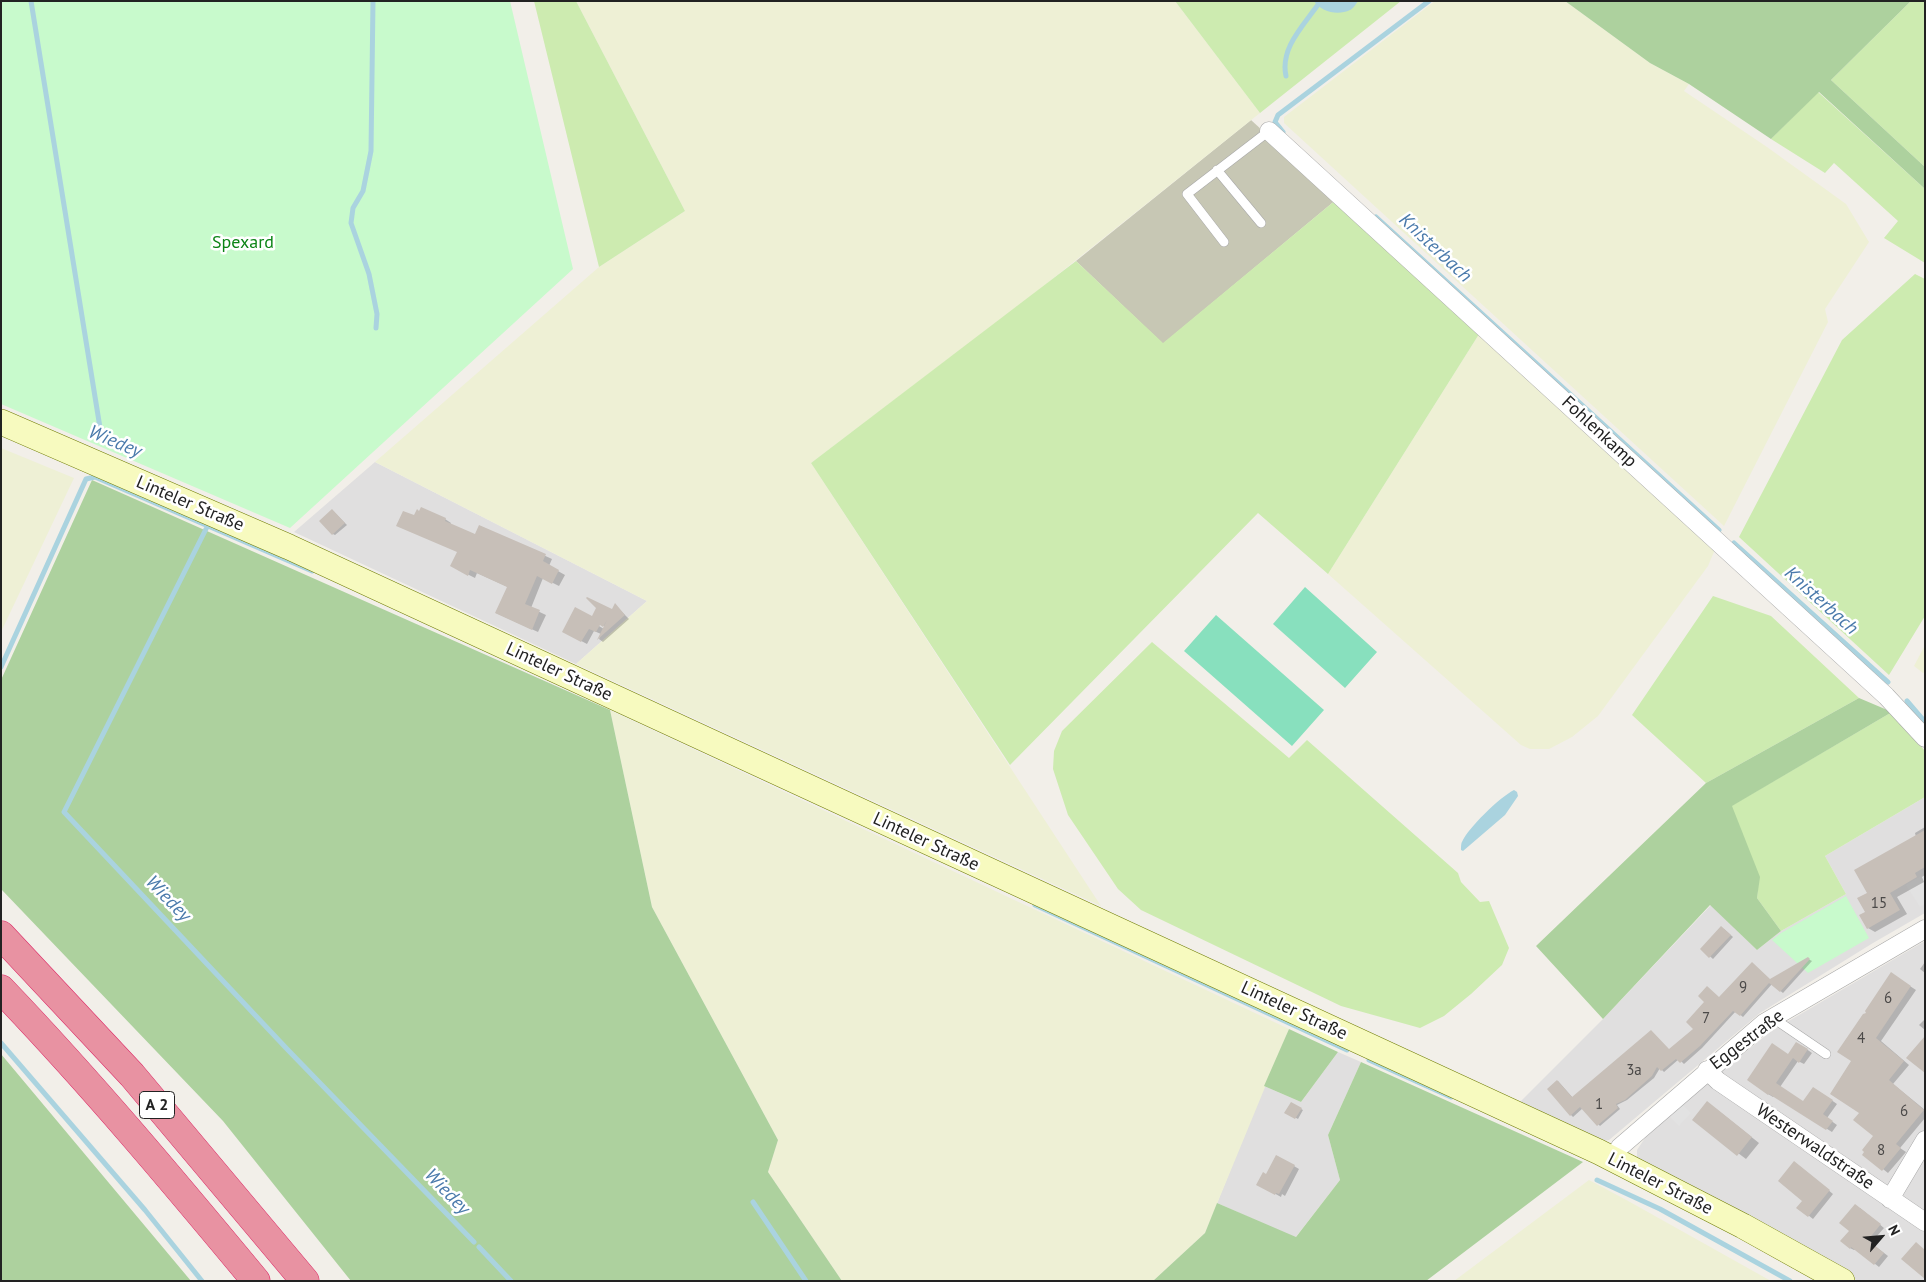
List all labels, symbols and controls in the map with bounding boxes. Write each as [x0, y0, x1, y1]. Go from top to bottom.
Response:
water label: Knisterbach [1394, 209, 1476, 287]
park label: Spexard [212, 232, 274, 254]
street label: Fohlenkamp [1557, 392, 1641, 472]
water label: Wiedey [85, 421, 145, 463]
street label: Linteler Straße [133, 472, 247, 536]
water label: Knisterbach [1780, 562, 1862, 640]
street label: Linteler Straße [502, 638, 616, 706]
street label: Linteler Straße [869, 808, 983, 876]
water label: Wiedey [141, 871, 195, 927]
house number: 15 [1871, 895, 1887, 913]
street label: Linteler Straße [1237, 977, 1351, 1045]
house number: 9 [1739, 979, 1747, 997]
house number: 6 [1884, 990, 1892, 1008]
street label: Eggestraße [1706, 1005, 1788, 1075]
house number: 7 [1702, 1010, 1710, 1028]
house number: 4 [1857, 1030, 1865, 1048]
house number: 3a [1626, 1062, 1642, 1080]
road number: A 2 [140, 1092, 174, 1118]
house number: 1 [1595, 1096, 1603, 1114]
street label: Westerwaldstraße [1752, 1100, 1878, 1194]
house number: 6 [1900, 1103, 1908, 1121]
house number: 8 [1877, 1142, 1885, 1160]
street label: Linteler Straße [1604, 1148, 1716, 1220]
water label: Wiedey [420, 1164, 474, 1220]
north arrow [1856, 1212, 1906, 1262]
text: N [1884, 1222, 1904, 1238]

